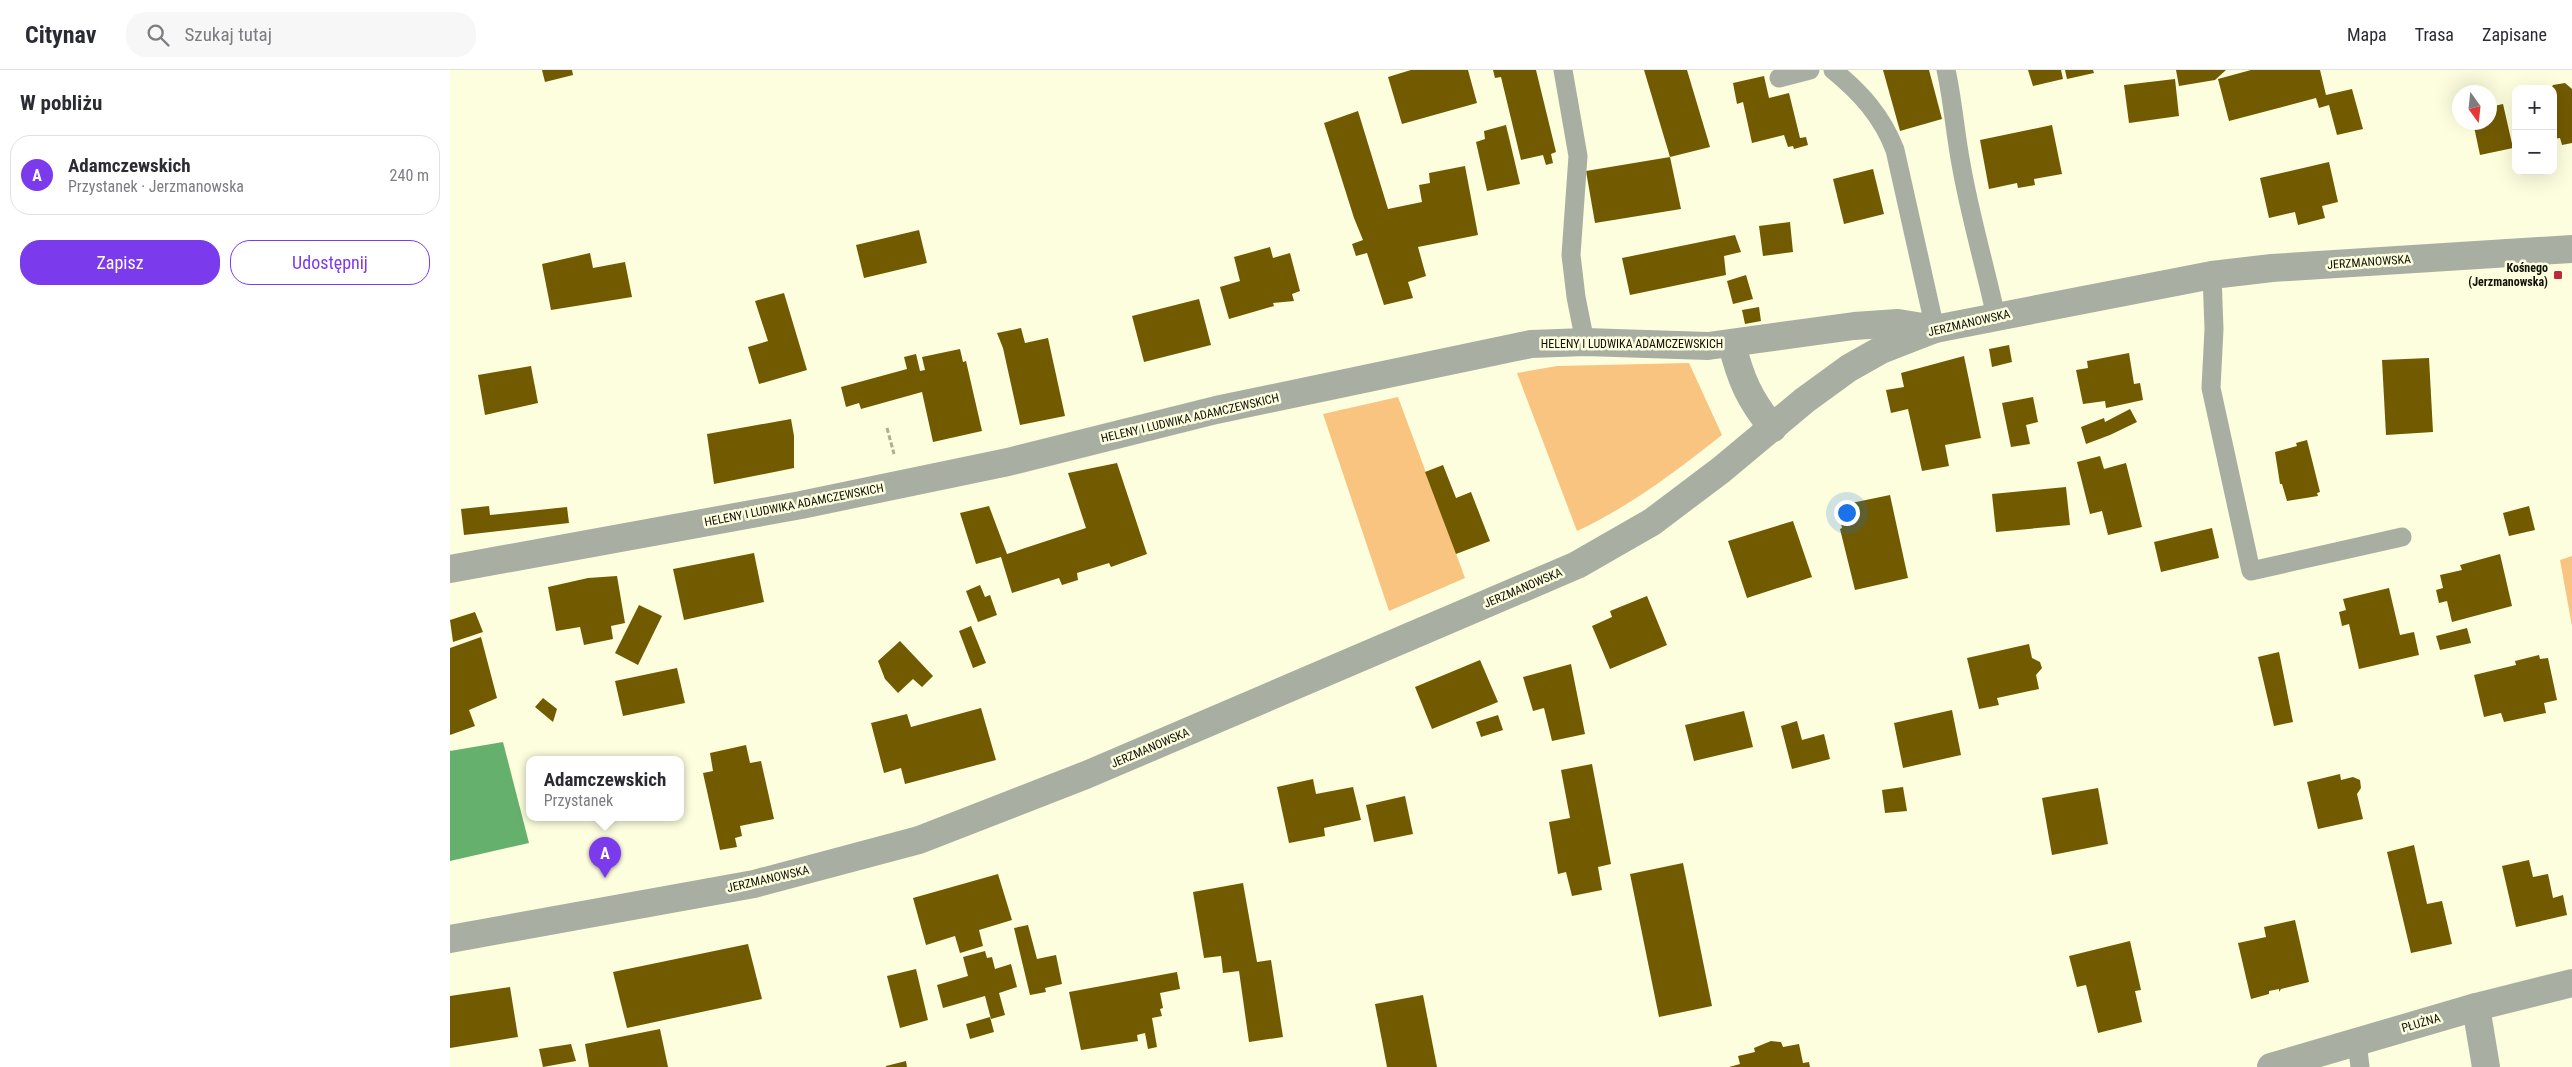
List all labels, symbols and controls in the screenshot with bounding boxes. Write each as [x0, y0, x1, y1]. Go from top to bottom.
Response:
search box [126, 12, 476, 57]
text: Citynav [25, 21, 96, 49]
icon: search [144, 21, 172, 49]
text: Szukaj tutaj [184, 23, 272, 46]
text: Mapa [2347, 24, 2387, 45]
text: Trasa [2415, 24, 2454, 45]
text: Zapisane [2482, 24, 2547, 45]
north arrow [2452, 85, 2497, 130]
map controls [2512, 85, 2557, 175]
button: + [2512, 85, 2557, 130]
text: W pobliżu [20, 91, 102, 115]
button: − [2512, 130, 2557, 175]
text: Adamczewskich [68, 154, 191, 177]
text: A [32, 166, 42, 185]
text: 240 m [390, 166, 429, 185]
text: Przystanek · Jerzmanowska [68, 177, 244, 196]
button: Zapisz [20, 240, 220, 285]
button: Udostępnij [230, 240, 430, 285]
street label: JERZMANOWSKA [2327, 252, 2411, 272]
place label: Kośnego (Jerzmanowska) [2468, 261, 2548, 289]
marker: Kośnego (Jerzmanowska) [2552, 269, 2564, 281]
street label: JERZMANOWSKA [1927, 307, 2012, 339]
street label: HELENY I LUDWIKA ADAMCZEWSKICH [1541, 337, 1723, 351]
street label: HELENY I LUDWIKA ADAMCZEWSKICH [1100, 391, 1280, 445]
street label: HELENY I LUDWIKA ADAMCZEWSKICH [703, 481, 885, 529]
your location [1834, 500, 1860, 526]
street label: JERZMANOWSKA [1482, 565, 1564, 611]
street label: JERZMANOWSKA [1109, 725, 1191, 771]
popup [526, 756, 684, 821]
text: Adamczewskich [544, 768, 666, 791]
text: Przystanek [544, 791, 613, 810]
pin: A [589, 837, 621, 878]
street label: JERZMANOWSKA [726, 863, 811, 895]
street label: PŁUŻNA [2400, 1010, 2442, 1035]

